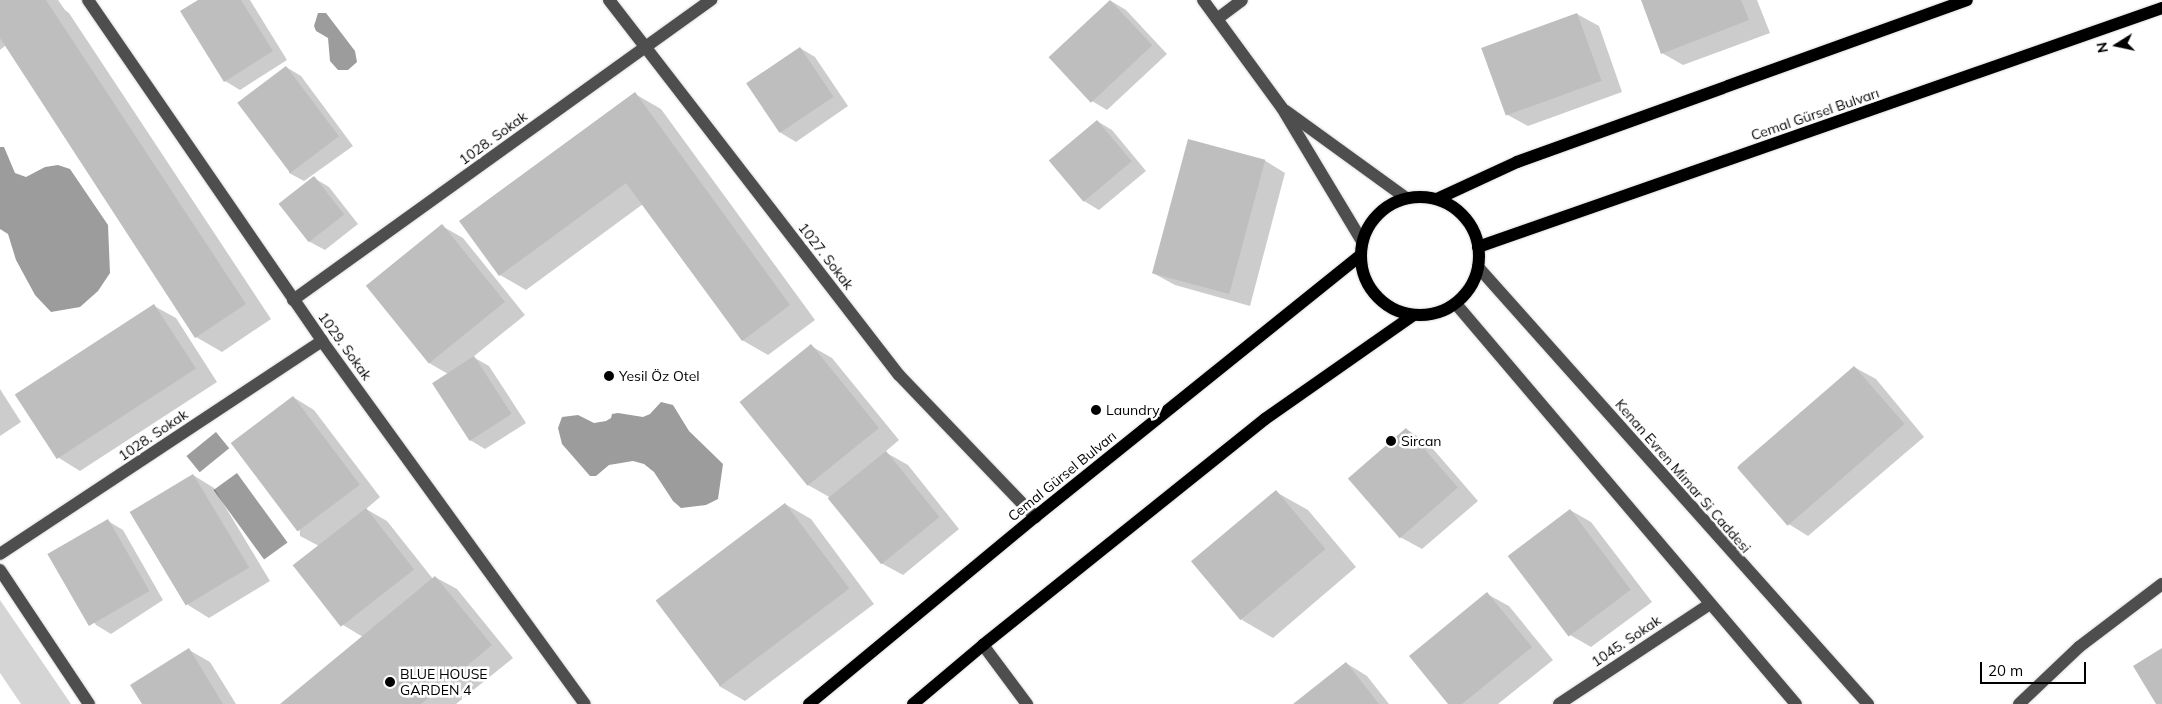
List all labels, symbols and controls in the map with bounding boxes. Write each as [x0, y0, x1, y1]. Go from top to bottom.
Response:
north arrow [2092, 20, 2142, 70]
text: N [2092, 41, 2112, 54]
street label: Cemal Gürsel Bulvarı [1749, 84, 1881, 144]
street label: 1028. Sokak [456, 108, 530, 168]
street label: 1027. Sokak [795, 219, 857, 293]
street label: 1029. Sokak [315, 309, 375, 383]
place label: Yesil Öz Otel [619, 368, 700, 384]
marker: Yesil Öz Otel [603, 370, 615, 382]
street label: Kenan Evren Mimar Si Caddesi [1612, 396, 1754, 556]
place label: Laundry [1106, 402, 1160, 418]
marker: Laundry [1090, 404, 1102, 416]
street label: 1028. Sokak [115, 406, 191, 464]
street label: Cemal Gürsel Bulvarı [1005, 427, 1119, 525]
place label: Sircan [1401, 433, 1442, 449]
marker: Sircan [1385, 435, 1397, 447]
street label: 1045. Sokak [1588, 612, 1664, 670]
scale bar [1982, 652, 2088, 684]
text: 20 m [1988, 661, 2023, 680]
place label: BLUE HOUSE GARDEN 4 [400, 666, 488, 699]
marker: BLUE HOUSE GARDEN 4 [384, 676, 396, 688]

